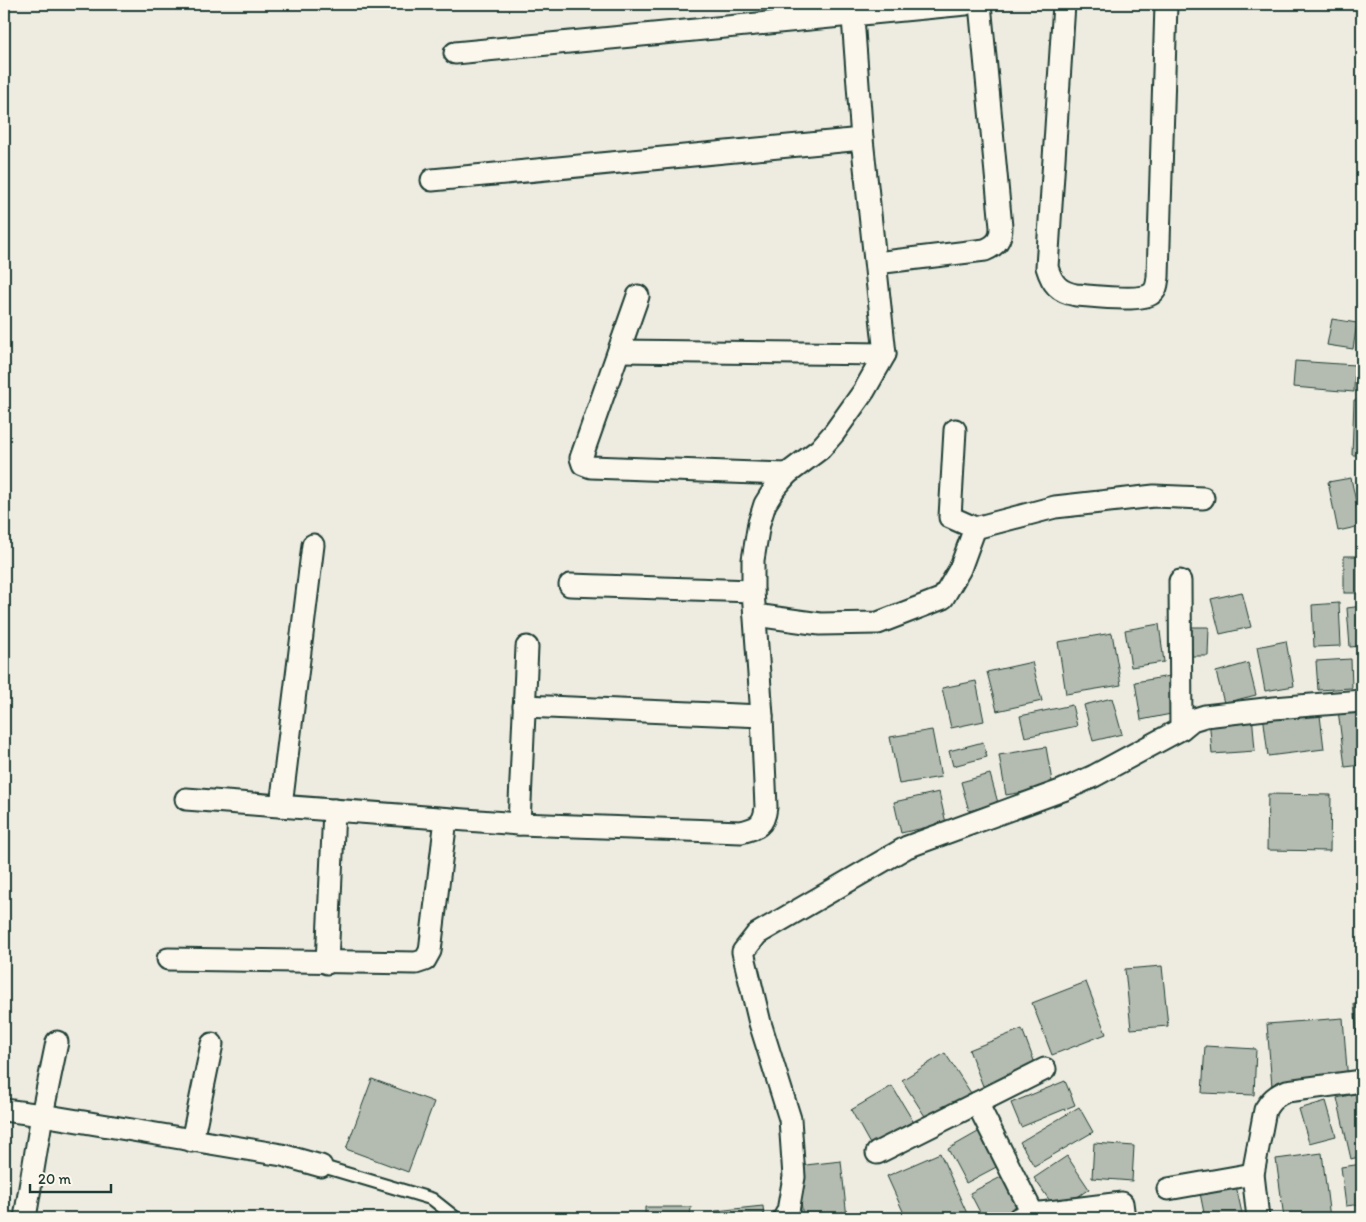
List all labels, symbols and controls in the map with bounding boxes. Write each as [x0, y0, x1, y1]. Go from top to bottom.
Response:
scale bar [30, 1162, 111, 1194]
text: 20 m [38, 1170, 72, 1188]

